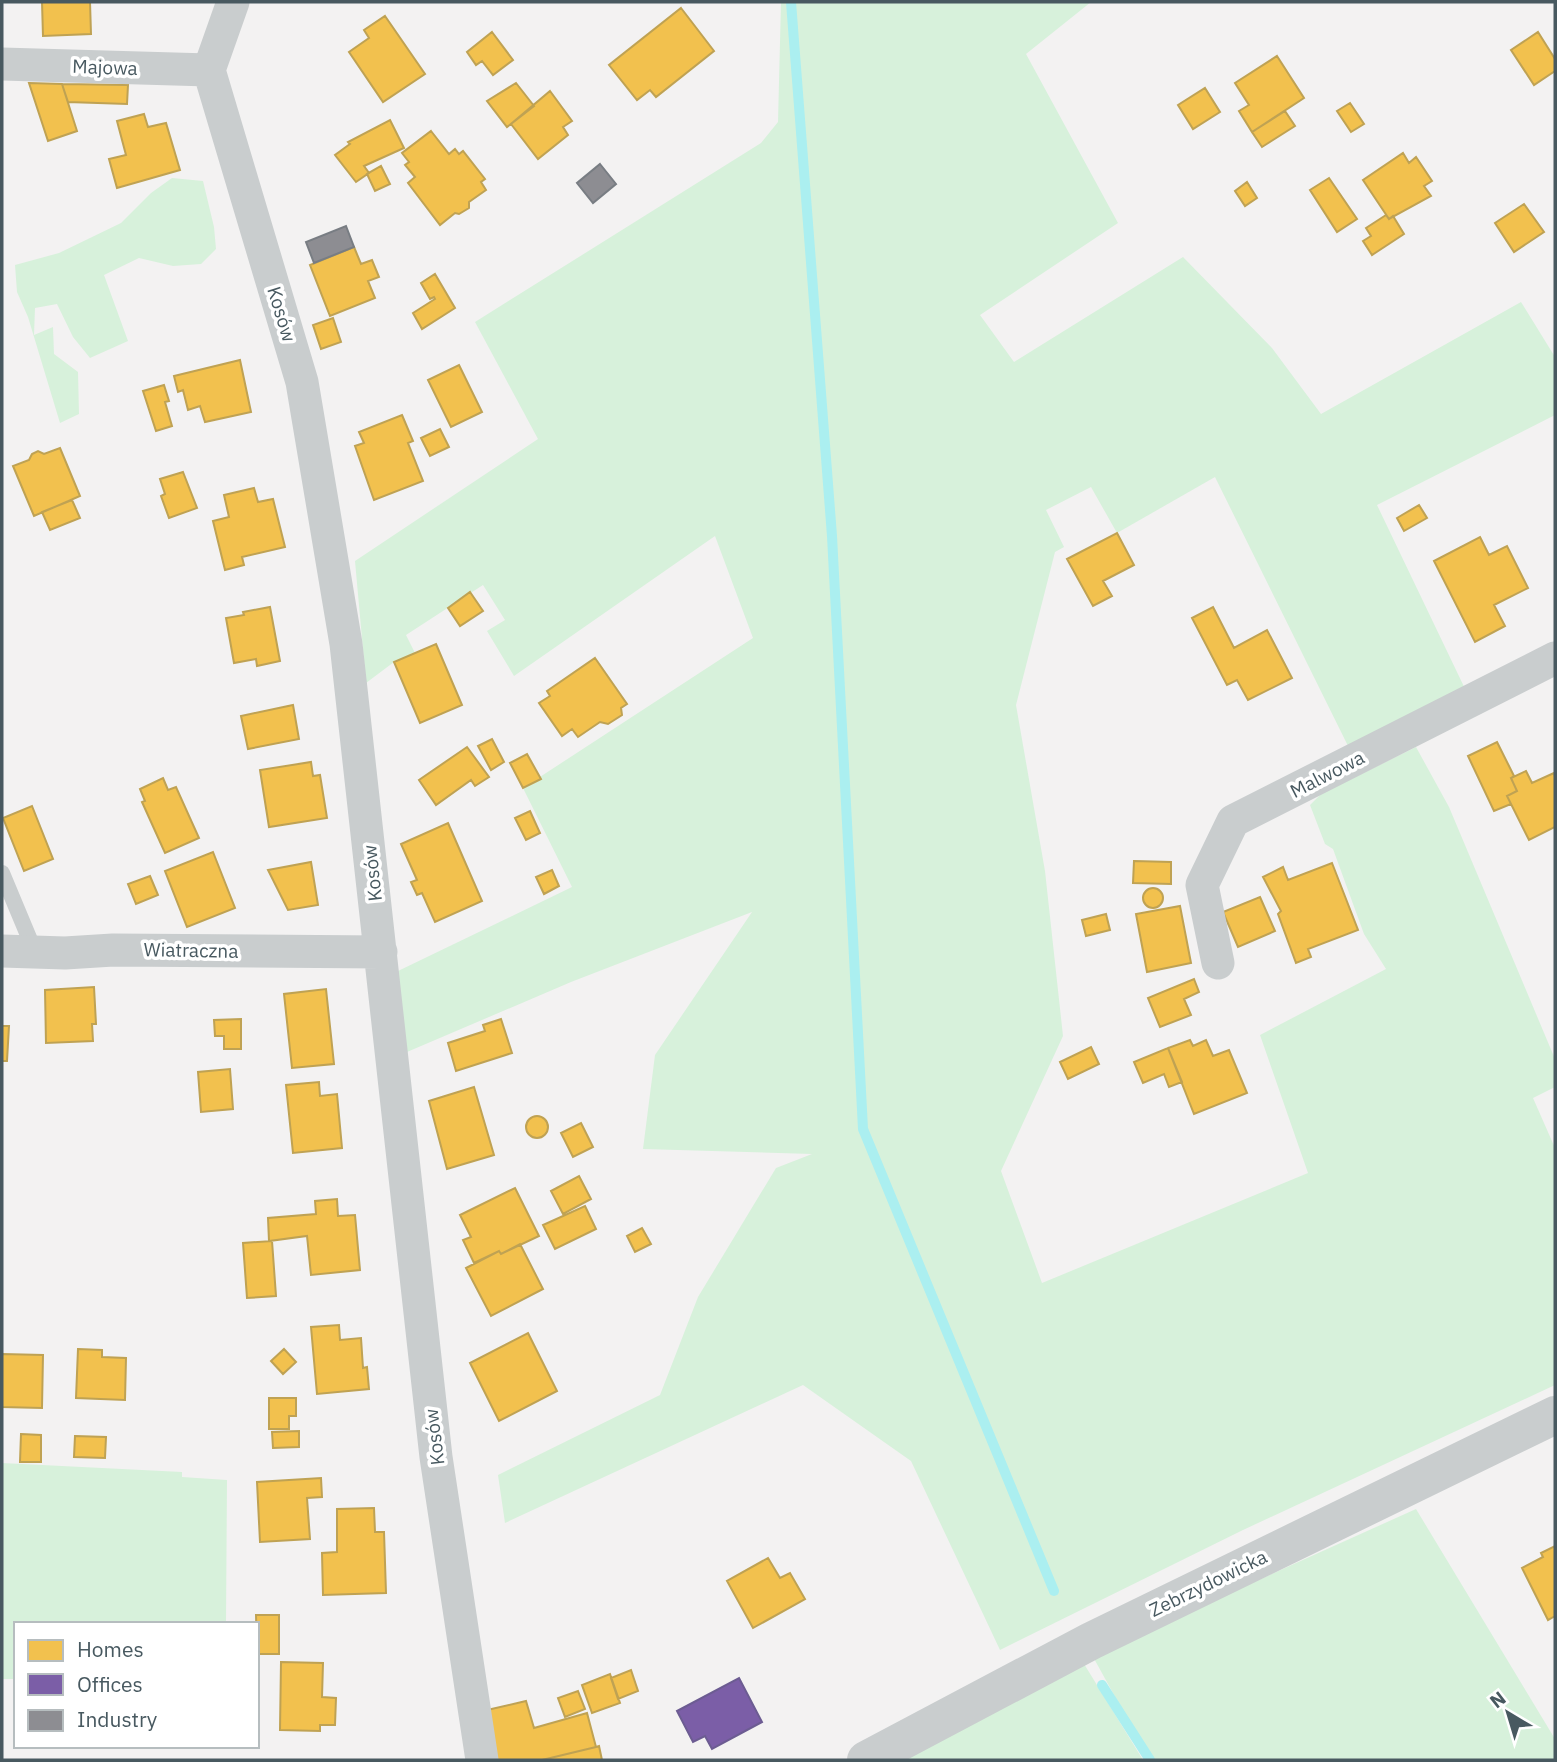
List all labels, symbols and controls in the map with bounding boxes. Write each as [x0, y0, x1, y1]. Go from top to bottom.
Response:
street label: Majowa [72, 54, 138, 80]
street label: Kosów [262, 283, 302, 345]
street label: Malwowa [1286, 745, 1368, 803]
street label: Kosów [357, 844, 387, 902]
street label: Wiatraczna [143, 937, 239, 963]
street label: Kosów [419, 1407, 449, 1467]
street label: Zebrzydowicka [1145, 1544, 1271, 1622]
legend [14, 1622, 259, 1748]
text: Homes [77, 1635, 144, 1663]
text: Offices [77, 1670, 143, 1698]
north arrow [1473, 1678, 1543, 1748]
text: N [1485, 1686, 1510, 1713]
text: Industry [77, 1705, 158, 1733]

